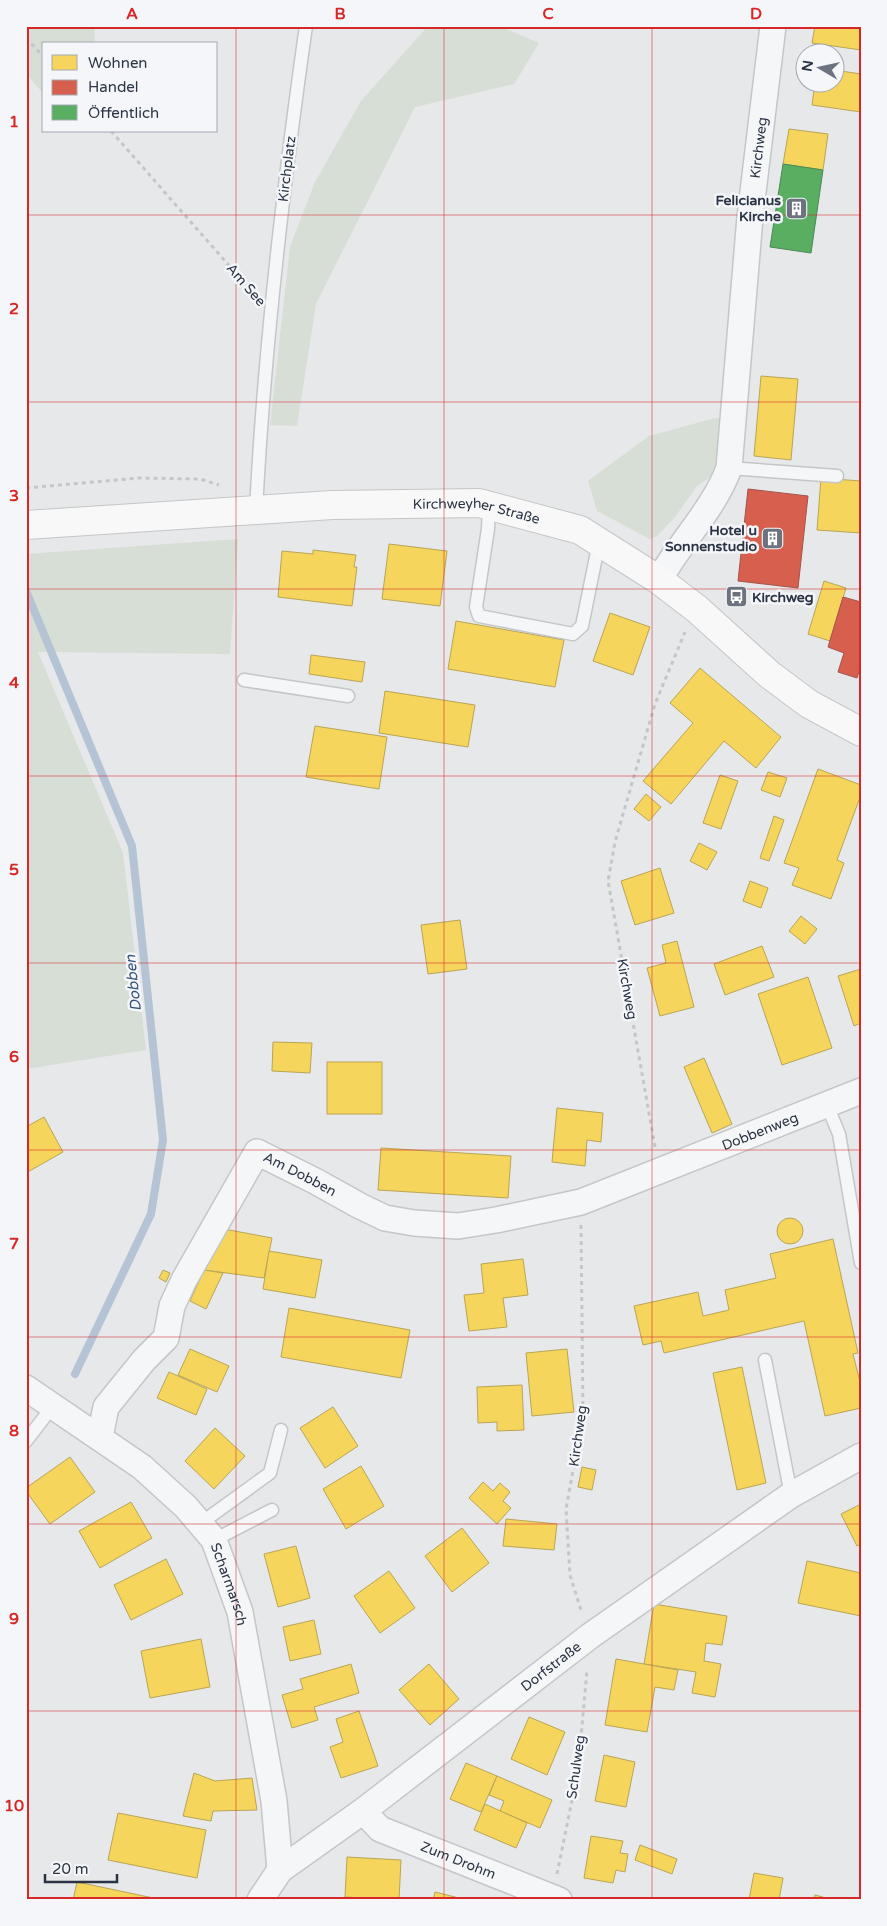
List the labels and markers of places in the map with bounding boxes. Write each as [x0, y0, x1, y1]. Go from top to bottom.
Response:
place label: Felicianus Kirche [716, 192, 781, 225]
building icon: Felicianus Kirche [785, 196, 809, 220]
place label: Hotel u Sonnenstudio [665, 522, 757, 555]
building icon: Hotel u Sonnenstudio [761, 526, 785, 550]
bus stop icon: Kirchweg [724, 585, 748, 609]
place label: Kirchweg [752, 589, 814, 606]

